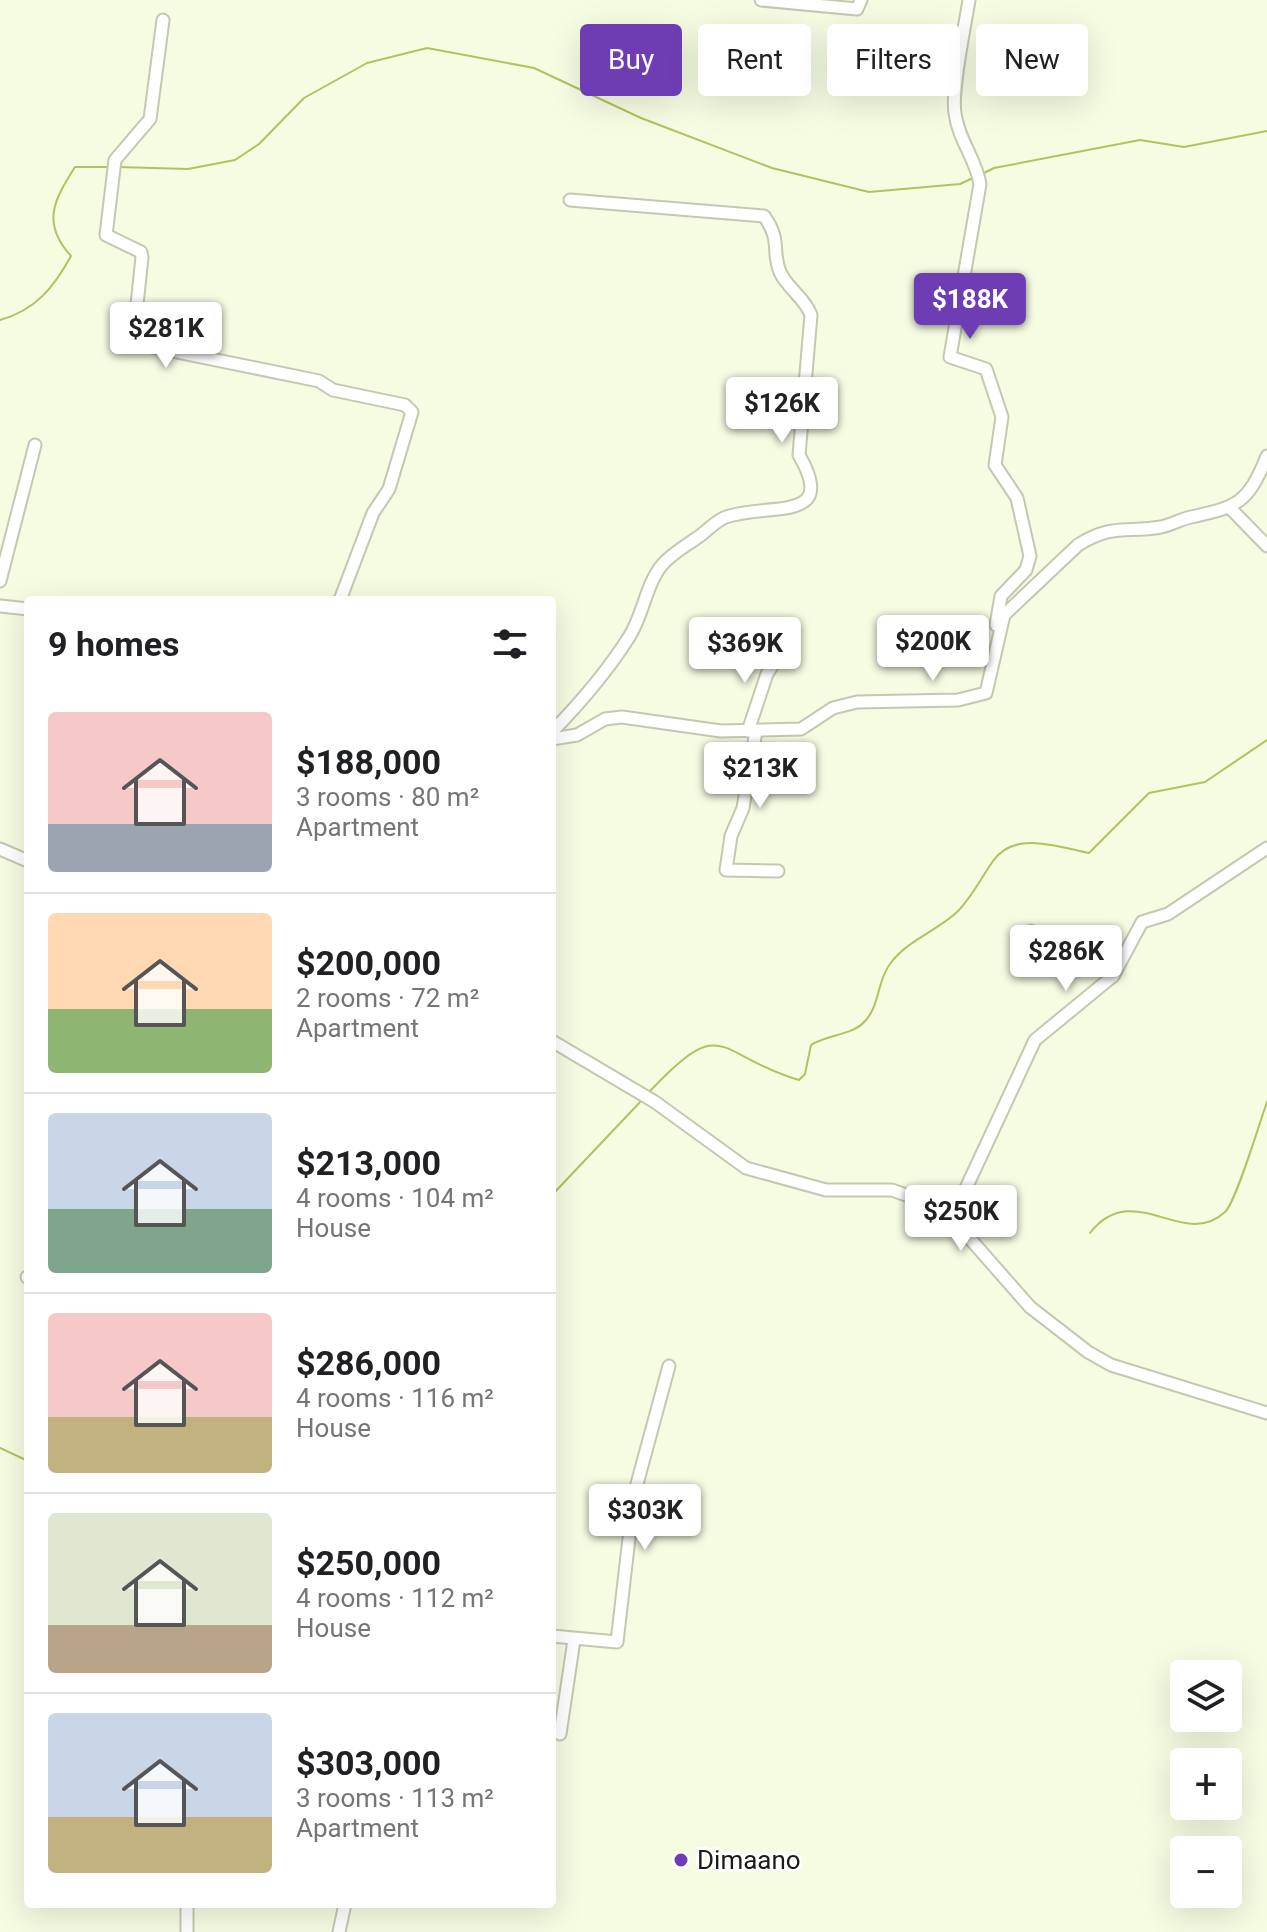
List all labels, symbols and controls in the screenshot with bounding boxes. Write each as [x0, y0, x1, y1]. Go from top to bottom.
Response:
chip: Buy [580, 24, 682, 96]
chip: Rent [698, 24, 811, 96]
chip: Filters [827, 24, 960, 96]
chip: New [976, 24, 1088, 96]
pin: $188K [914, 273, 1026, 341]
text: $188K [932, 284, 1008, 314]
pin: $281K [110, 302, 222, 370]
text: $281K [128, 313, 204, 343]
pin: $126K [726, 377, 838, 445]
text: $126K [744, 388, 820, 418]
pin: $200K [877, 615, 989, 683]
pin: $369K [689, 617, 801, 685]
icon: filters [488, 622, 532, 666]
text: 9 homes [48, 624, 179, 664]
text: $200K [895, 626, 971, 656]
text: $369K [707, 628, 783, 658]
text: $188,000 [296, 742, 441, 782]
pin: $213K [704, 742, 816, 810]
icon: home [112, 744, 208, 840]
text: $213K [722, 753, 798, 783]
text: 3 rooms · 80 m² [296, 782, 479, 812]
text: Apartment [296, 812, 419, 842]
pin: $286K [1010, 925, 1122, 993]
text: $286K [1028, 936, 1104, 966]
text: $200,000 [296, 943, 441, 983]
icon: home [112, 945, 208, 1041]
text: 2 rooms · 72 m² [296, 983, 479, 1013]
text: Apartment [296, 1013, 419, 1043]
text: $213,000 [296, 1143, 441, 1183]
icon: home [112, 1145, 208, 1241]
text: 4 rooms · 104 m² [296, 1183, 494, 1213]
pin: $250K [905, 1185, 1017, 1253]
text: $250K [923, 1196, 999, 1226]
text: House [296, 1213, 371, 1243]
text: $286,000 [296, 1343, 441, 1383]
icon: home [112, 1345, 208, 1441]
text: 4 rooms · 116 m² [296, 1383, 494, 1413]
text: House [296, 1413, 371, 1443]
pin: $303K [589, 1484, 701, 1552]
text: $303K [607, 1495, 683, 1525]
text: $250,000 [296, 1543, 441, 1583]
icon: home [112, 1545, 208, 1641]
text: 4 rooms · 112 m² [296, 1583, 494, 1613]
text: House [296, 1613, 371, 1643]
map controls [1170, 1660, 1242, 1908]
button: layers [1170, 1660, 1242, 1732]
text: $303,000 [296, 1743, 441, 1783]
icon: home [112, 1745, 208, 1841]
button: + [1170, 1748, 1242, 1820]
text: 3 rooms · 113 m² [296, 1783, 494, 1813]
text: Apartment [296, 1813, 419, 1843]
button: − [1170, 1836, 1242, 1908]
place label: Dimaano [697, 1845, 801, 1875]
marker: Dimaano [672, 1851, 690, 1869]

